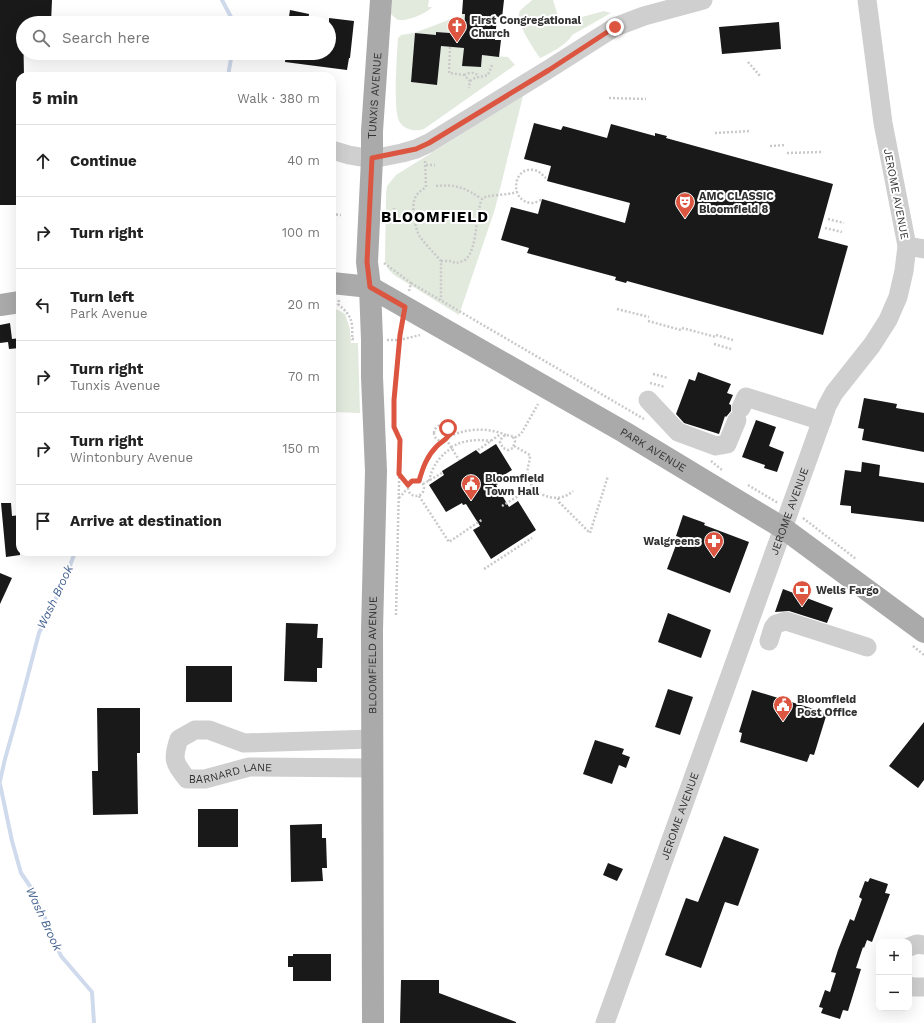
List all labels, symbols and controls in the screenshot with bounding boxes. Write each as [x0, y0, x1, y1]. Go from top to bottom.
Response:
place label: First Congregational Church [471, 14, 582, 40]
church icon: First Congregational Church [446, 15, 468, 43]
search box [16, 16, 336, 60]
route end [606, 18, 624, 36]
icon: search [30, 27, 52, 49]
text: Search here [62, 29, 150, 47]
street label: TUNXIS AVENUE [365, 52, 384, 139]
text: 5 min [32, 88, 78, 108]
text: Walk · 380 m [237, 91, 320, 106]
street label: JEROME AVENUE [881, 148, 911, 240]
icon: ahead [32, 150, 54, 172]
text: Continue [70, 152, 137, 170]
text: 40 m [287, 153, 320, 168]
place label: AMC CLASSIC Bloomfield 8 [699, 190, 774, 216]
theatre icon: AMC CLASSIC Bloomfield 8 [674, 191, 696, 219]
district label: BLOOMFIELD [381, 208, 489, 226]
icon: right [32, 222, 54, 244]
text: Turn right [70, 224, 143, 242]
text: 100 m [282, 225, 320, 240]
text: Turn left [70, 288, 134, 306]
icon: left [32, 294, 54, 316]
text: 20 m [288, 297, 320, 312]
text: Park Avenue [70, 306, 148, 321]
text: Turn right [70, 360, 143, 378]
icon: right [32, 366, 54, 388]
text: 70 m [288, 369, 320, 384]
text: Tunxis Avenue [70, 378, 160, 393]
route start [439, 419, 457, 437]
street label: PARK AVENUE [618, 425, 689, 475]
text: Turn right [70, 432, 143, 450]
icon: right [32, 438, 54, 460]
text: 150 m [282, 441, 320, 456]
text: Wintonbury Avenue [70, 450, 193, 465]
street label: JEROME AVENUE [767, 466, 811, 557]
place label: Bloomfield Town Hall [485, 472, 544, 498]
public building icon: Bloomfield Town Hall [460, 473, 482, 501]
icon: arrive [32, 510, 54, 532]
text: Arrive at destination [70, 512, 222, 530]
pharmacy icon: Walgreens [703, 530, 725, 558]
place label: Walgreens [643, 535, 700, 548]
water label: Wash Brook [34, 562, 76, 631]
bank icon: Wells Fargo [791, 579, 813, 607]
place label: Wells Fargo [816, 584, 879, 597]
street label: BLOOMFIELD AVENUE [365, 596, 379, 714]
place label: Bloomfield Post Office [797, 693, 857, 719]
public building icon: Bloomfield Post Office [772, 694, 794, 722]
street label: BARNARD LANE [189, 760, 272, 786]
street label: JEROME AVENUE [658, 770, 701, 862]
water label: Wash Brook [23, 885, 65, 954]
map controls [876, 939, 912, 1011]
button: + [876, 939, 912, 975]
button: − [876, 975, 912, 1011]

